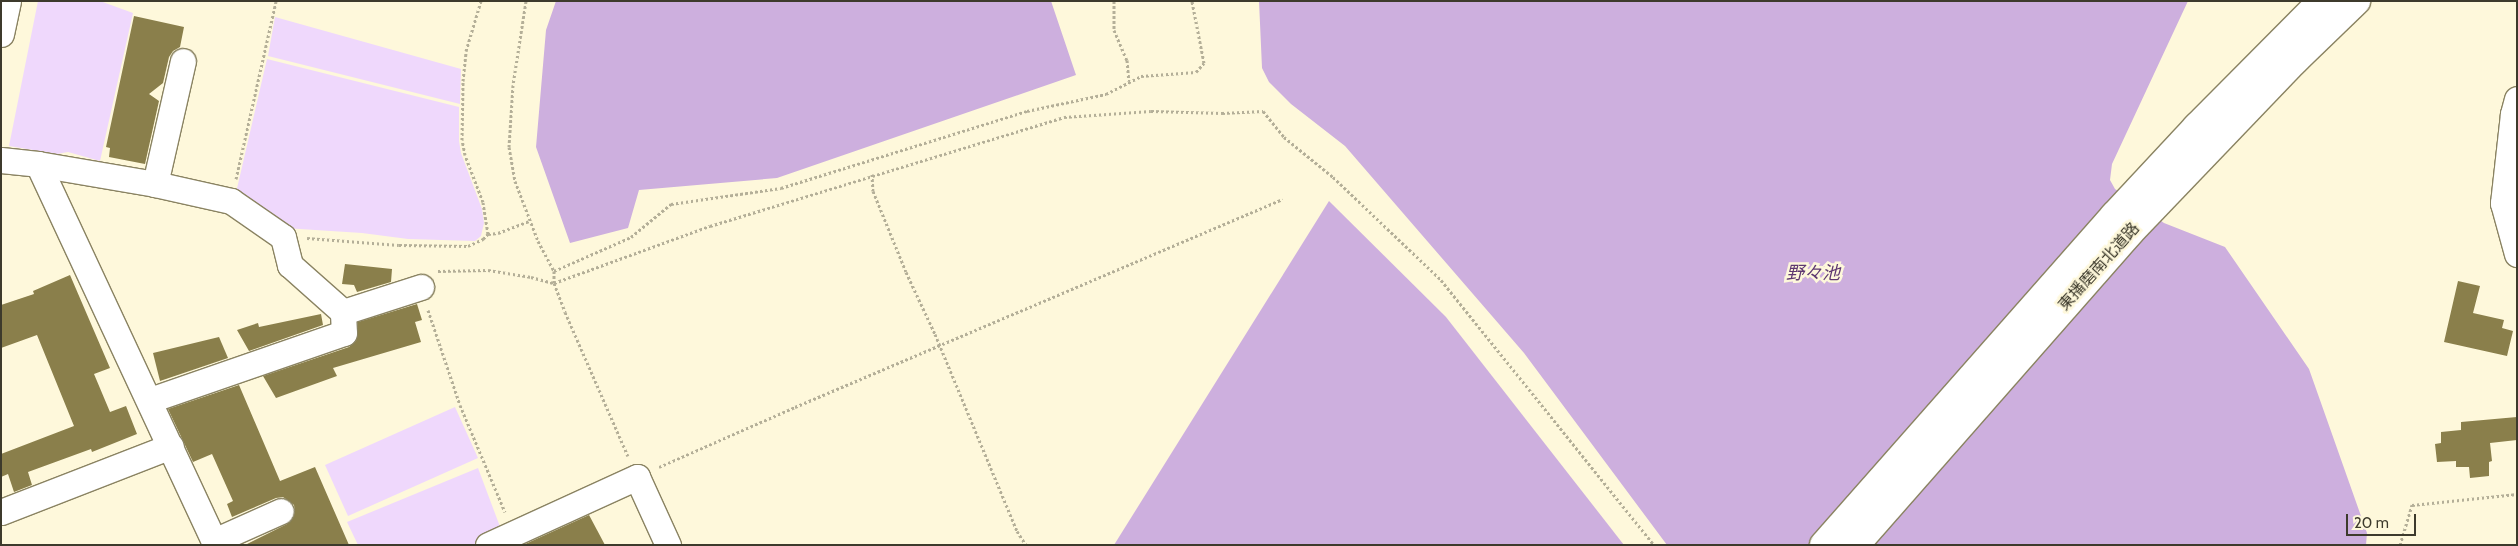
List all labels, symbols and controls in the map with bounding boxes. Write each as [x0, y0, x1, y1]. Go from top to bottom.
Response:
street label: 東播磨南北道路 [2054, 219, 2144, 315]
water label: 野々池 [1786, 262, 1840, 284]
scale bar [2348, 504, 2418, 536]
text: 20 m [2354, 514, 2389, 532]

